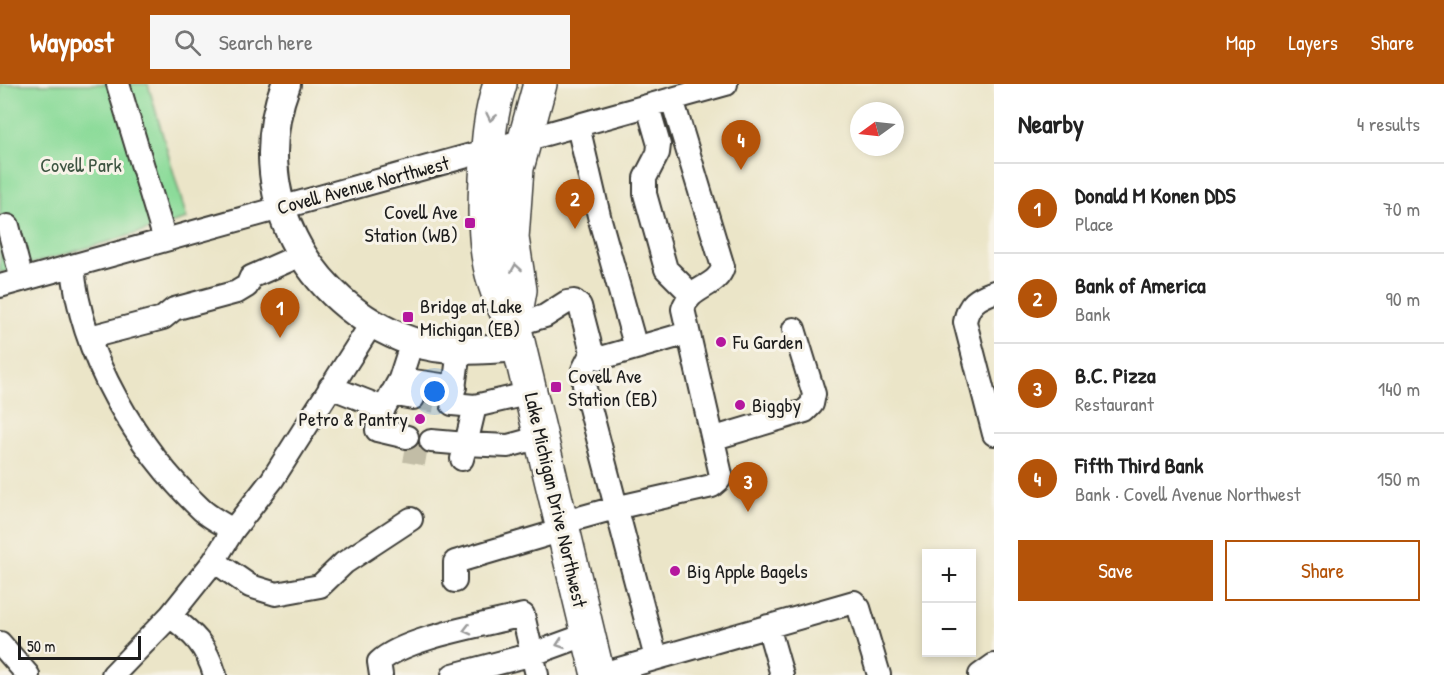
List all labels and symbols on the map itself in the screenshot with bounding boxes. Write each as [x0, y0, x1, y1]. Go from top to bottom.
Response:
north arrow [850, 102, 904, 156]
one-way arrow [485, 111, 498, 121]
pin: 4 [722, 120, 760, 170]
street label: Covell Avenue Northwest [274, 148, 453, 220]
park label: Covell Park [40, 151, 122, 178]
pin: 2 [556, 180, 594, 229]
place label: Covell Ave Station (WB) [365, 198, 458, 248]
marker: Covell Ave Station (WB) [463, 216, 477, 230]
one-way arrow [510, 263, 522, 273]
pin: 1 [260, 288, 300, 338]
place label: Bridge at Lake Michigan (EB) [420, 292, 522, 342]
marker: Bridge at Lake Michigan (EB) [401, 310, 415, 324]
place label: Fu Garden [732, 328, 803, 355]
marker: Fu Garden [714, 335, 728, 349]
place label: Covell Ave Station (EB) [568, 362, 658, 412]
your location [420, 377, 449, 406]
marker: Covell Ave Station (EB) [549, 380, 563, 394]
street label: Lake Michigan Drive Northwest [519, 390, 595, 611]
place label: Biggby [752, 391, 801, 418]
marker: Biggby [733, 398, 747, 412]
place label: Petro & Pantry [298, 405, 408, 432]
marker: Petro & Pantry [413, 412, 427, 426]
pin: 3 [728, 462, 768, 512]
place label: Big Apple Bagels [687, 557, 808, 584]
marker: Big Apple Bagels [668, 564, 682, 578]
one-way arrow [462, 622, 472, 635]
scale bar [18, 633, 141, 660]
one-way arrow [555, 636, 566, 649]

